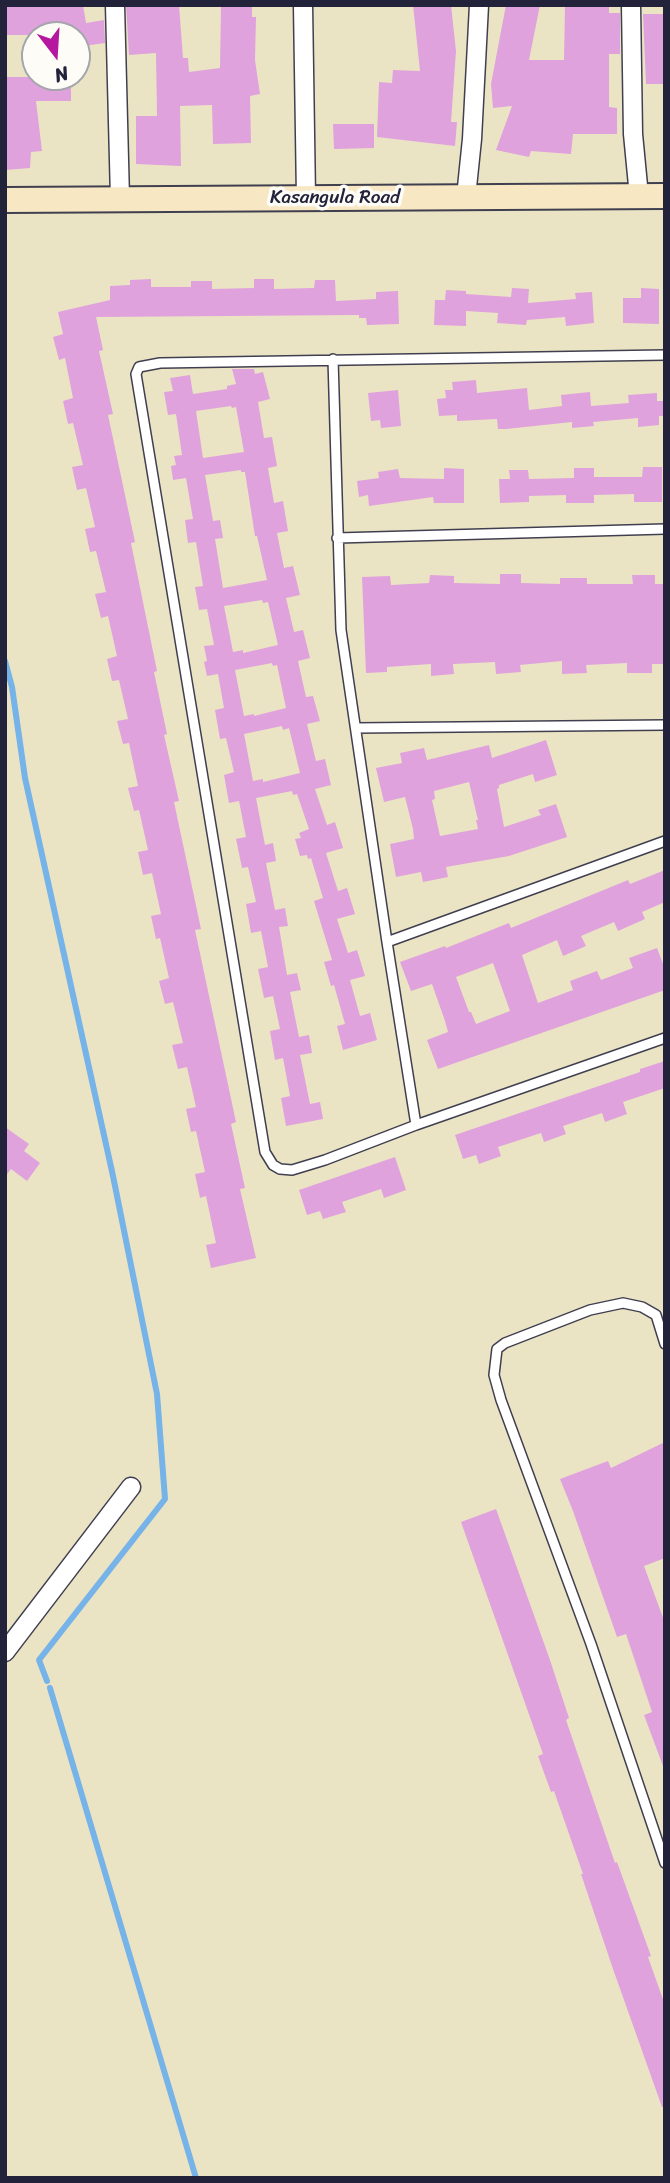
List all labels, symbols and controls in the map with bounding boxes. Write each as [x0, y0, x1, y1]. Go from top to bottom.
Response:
north arrow [21, 21, 91, 91]
text: N [51, 57, 73, 92]
street label: Kasangula Road [270, 187, 400, 209]

